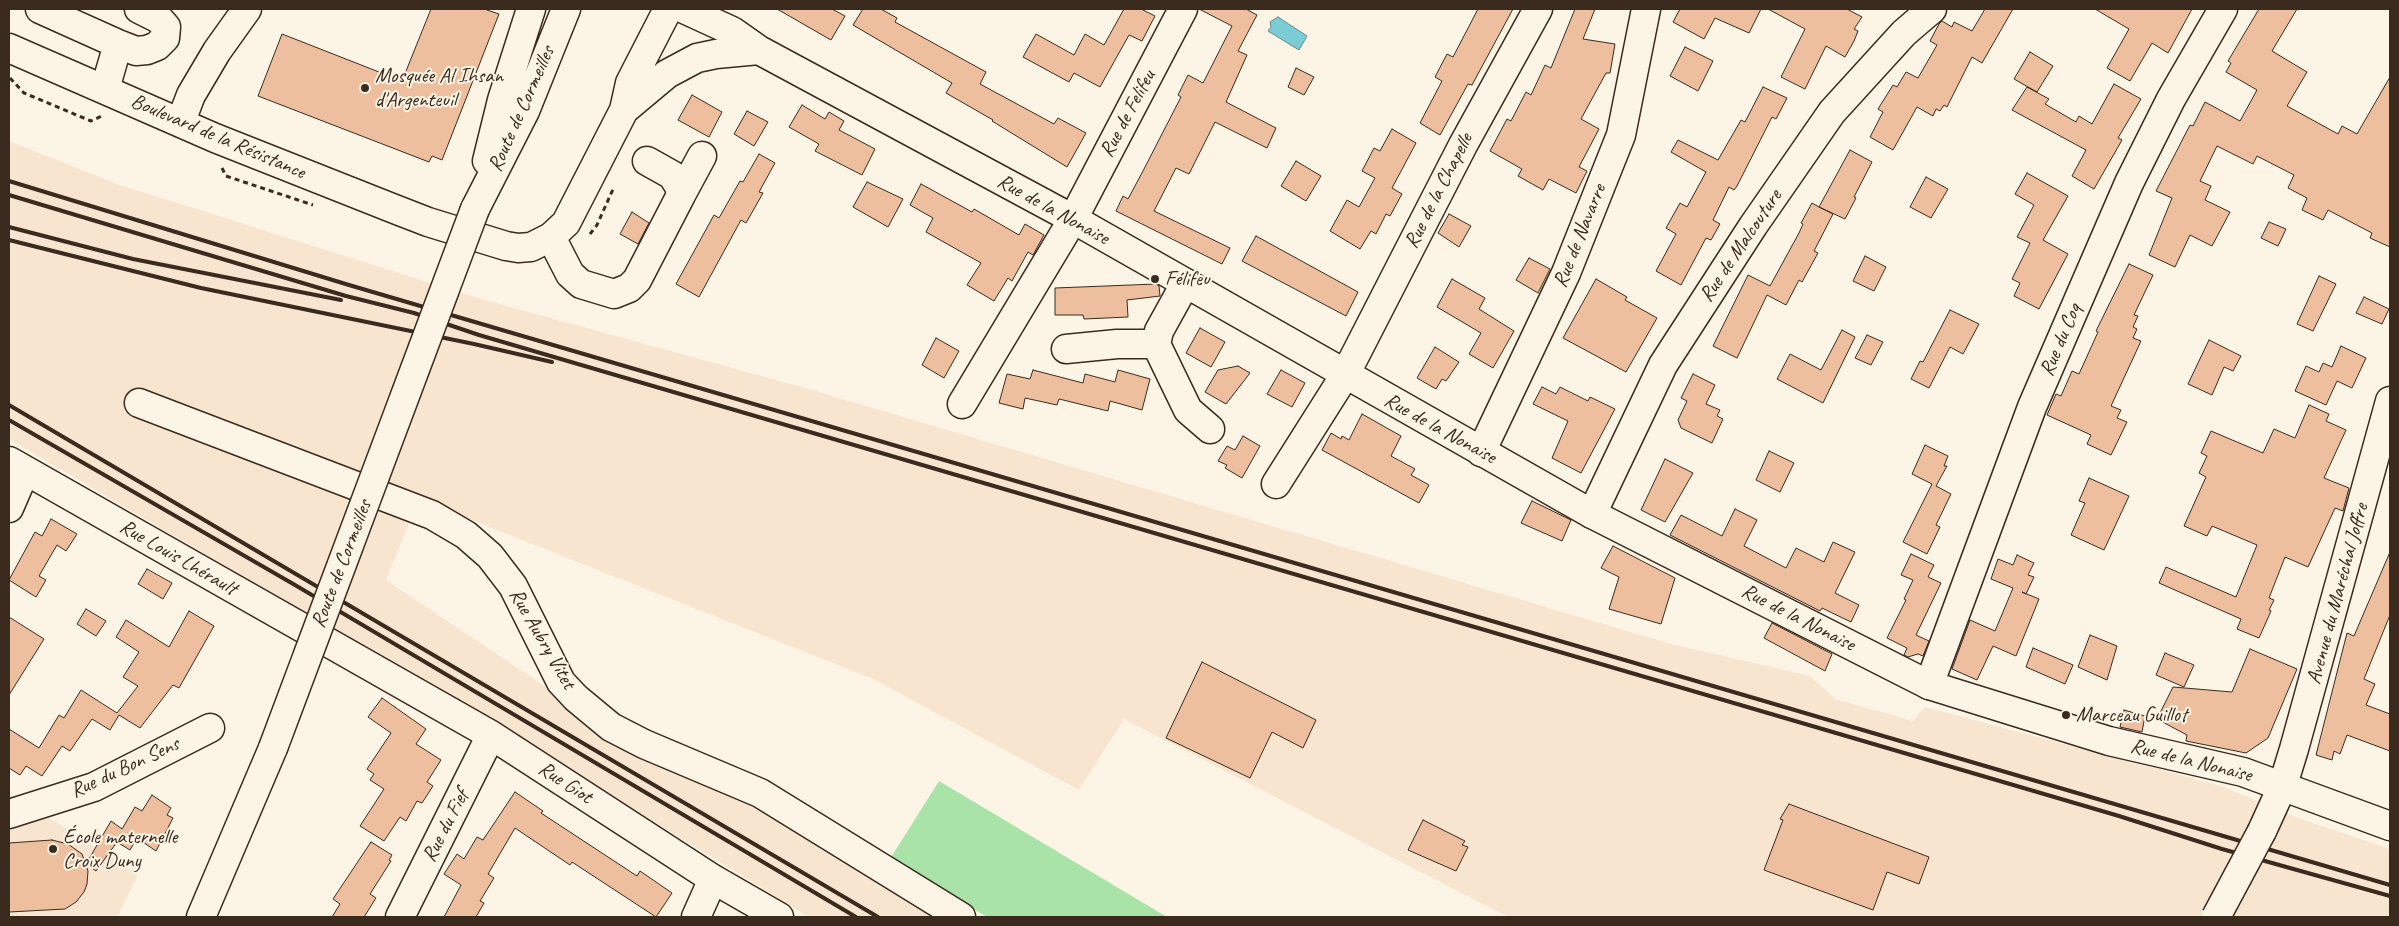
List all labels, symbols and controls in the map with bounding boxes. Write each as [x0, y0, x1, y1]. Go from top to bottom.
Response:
street label: Route de Cormeilles [483, 42, 561, 176]
place label: Mosquée Al Ihsan d'Argenteuil [375, 63, 503, 113]
street label: Rue de Felifeu [1095, 66, 1161, 162]
marker: Mosquée Al Ihsan d'Argenteuil [359, 82, 371, 94]
street label: Boulevard de la Résistance [127, 89, 309, 185]
street label: Rue de la Chapelle [1399, 129, 1479, 253]
street label: Rue de la Nonaise [993, 169, 1113, 251]
street label: Rue de Navarre [1548, 181, 1612, 291]
street label: Rue de Malcouture [1694, 185, 1788, 307]
place label: Félifeu [1165, 266, 1210, 292]
marker: Félifeu [1149, 273, 1161, 285]
street label: Rue du Coq [2034, 300, 2088, 380]
street label: Rue de la Nonaise [1380, 388, 1500, 470]
street label: Route de Cormeilles [306, 497, 378, 631]
street label: Avenue du Maréchal Joffre [2302, 501, 2374, 687]
street label: Rue Louis Lhérault [115, 514, 241, 602]
street label: Rue de la Nonaise [1737, 579, 1859, 657]
street label: Rue Aubry Vitet [503, 584, 581, 694]
place label: Marceau Guillot [2076, 702, 2187, 728]
marker: Marceau Guillot [2060, 709, 2072, 721]
street label: Rue du Bon Sens [67, 732, 183, 804]
street label: Rue de la Nonaise [2128, 734, 2254, 788]
street label: Rue Giot [533, 756, 597, 810]
street label: Rue du Fief [417, 786, 475, 866]
place label: École maternelle Croix Duny [63, 824, 177, 874]
marker: École maternelle Croix Duny [47, 843, 59, 855]

